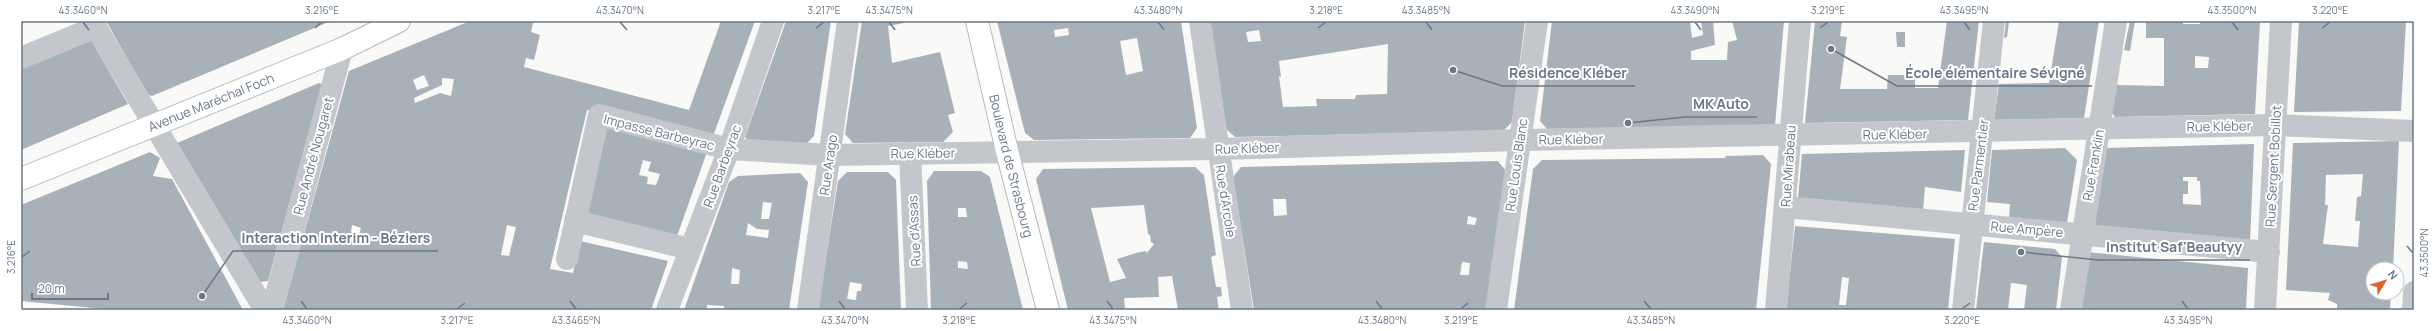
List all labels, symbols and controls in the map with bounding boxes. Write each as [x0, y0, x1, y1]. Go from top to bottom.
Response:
text: 43.3460°N [58, 3, 108, 17]
text: 3.216°E [305, 3, 339, 17]
text: 43.3470°N [596, 3, 644, 17]
text: 3.217°E [808, 3, 841, 17]
text: 43.3475°N [865, 3, 913, 17]
text: 43.3480°N [1134, 3, 1182, 17]
text: 3.218°E [1309, 3, 1343, 17]
text: 43.3485°N [1402, 3, 1450, 17]
text: 43.3490°N [1671, 3, 1720, 17]
text: 3.219°E [1811, 3, 1845, 17]
text: 43.3495°N [1940, 3, 1988, 17]
text: 43.3500°N [2208, 3, 2257, 17]
text: 3.220°E [2312, 3, 2348, 17]
callout: Résidence Kléber [1502, 60, 1635, 86]
callout: École élémentaire Sévigné [1897, 60, 2092, 86]
text: Résidence Kléber [1509, 63, 1627, 82]
text: École élémentaire Sévigné [1905, 63, 2085, 82]
street label: Avenue Maréchal Foch [145, 68, 277, 136]
callout: MK Auto [1685, 91, 1757, 117]
street label: Boulevard de Strasbourg [985, 93, 1038, 240]
text: MK Auto [1693, 94, 1749, 113]
street label: Rue André Nougaret [289, 95, 337, 217]
street label: Rue Sergent Bobillot [2261, 105, 2285, 227]
street label: Impasse Barbeyrac [602, 110, 716, 154]
street label: Rue Kléber [2187, 116, 2252, 136]
street label: Rue Louis Blanc [1501, 117, 1531, 213]
street label: Rue Parmentier [1963, 118, 1993, 212]
street label: Rue Barbeyrac [699, 122, 745, 210]
street label: Rue Kléber [1863, 124, 1928, 144]
street label: Rue Mirabeau [1776, 125, 1800, 207]
street label: Rue Franklin [2078, 128, 2108, 202]
street label: Rue Kléber [1539, 129, 1604, 149]
street label: Rue Arago [815, 133, 841, 197]
street label: Rue Kléber [1214, 138, 1280, 158]
street label: Rue Kléber [891, 143, 956, 163]
street label: Rue d'Arcole [1211, 163, 1241, 239]
street label: Rue d'Assas [903, 195, 925, 267]
street label: Rue Ampère [1990, 217, 2064, 241]
callout: Interaction Interim - Béziers [233, 225, 438, 251]
text: Interaction Interim - Béziers [242, 228, 431, 247]
text: 43.3500°N [2417, 228, 2431, 277]
callout: Institut Saf'Beautyy [2098, 234, 2250, 260]
text: Institut Saf'Beautyy [2106, 237, 2242, 256]
text: 3.216°E [4, 240, 18, 274]
north arrow [2365, 261, 2405, 301]
text: N [2385, 267, 2402, 282]
scale bar [32, 275, 108, 301]
text: 20 m [38, 280, 65, 297]
text: 43.3460°N [282, 313, 332, 327]
text: 3.217°E [441, 313, 474, 327]
text: 43.3465°N [552, 313, 601, 327]
text: 43.3470°N [821, 313, 869, 327]
text: 3.218°E [942, 313, 976, 327]
text: 43.3475°N [1089, 313, 1137, 327]
text: 43.3480°N [1358, 313, 1406, 327]
text: 3.219°E [1444, 313, 1478, 327]
text: 43.3485°N [1627, 313, 1675, 327]
text: 3.220°E [1944, 313, 1980, 327]
text: 43.3495°N [2164, 313, 2212, 327]

